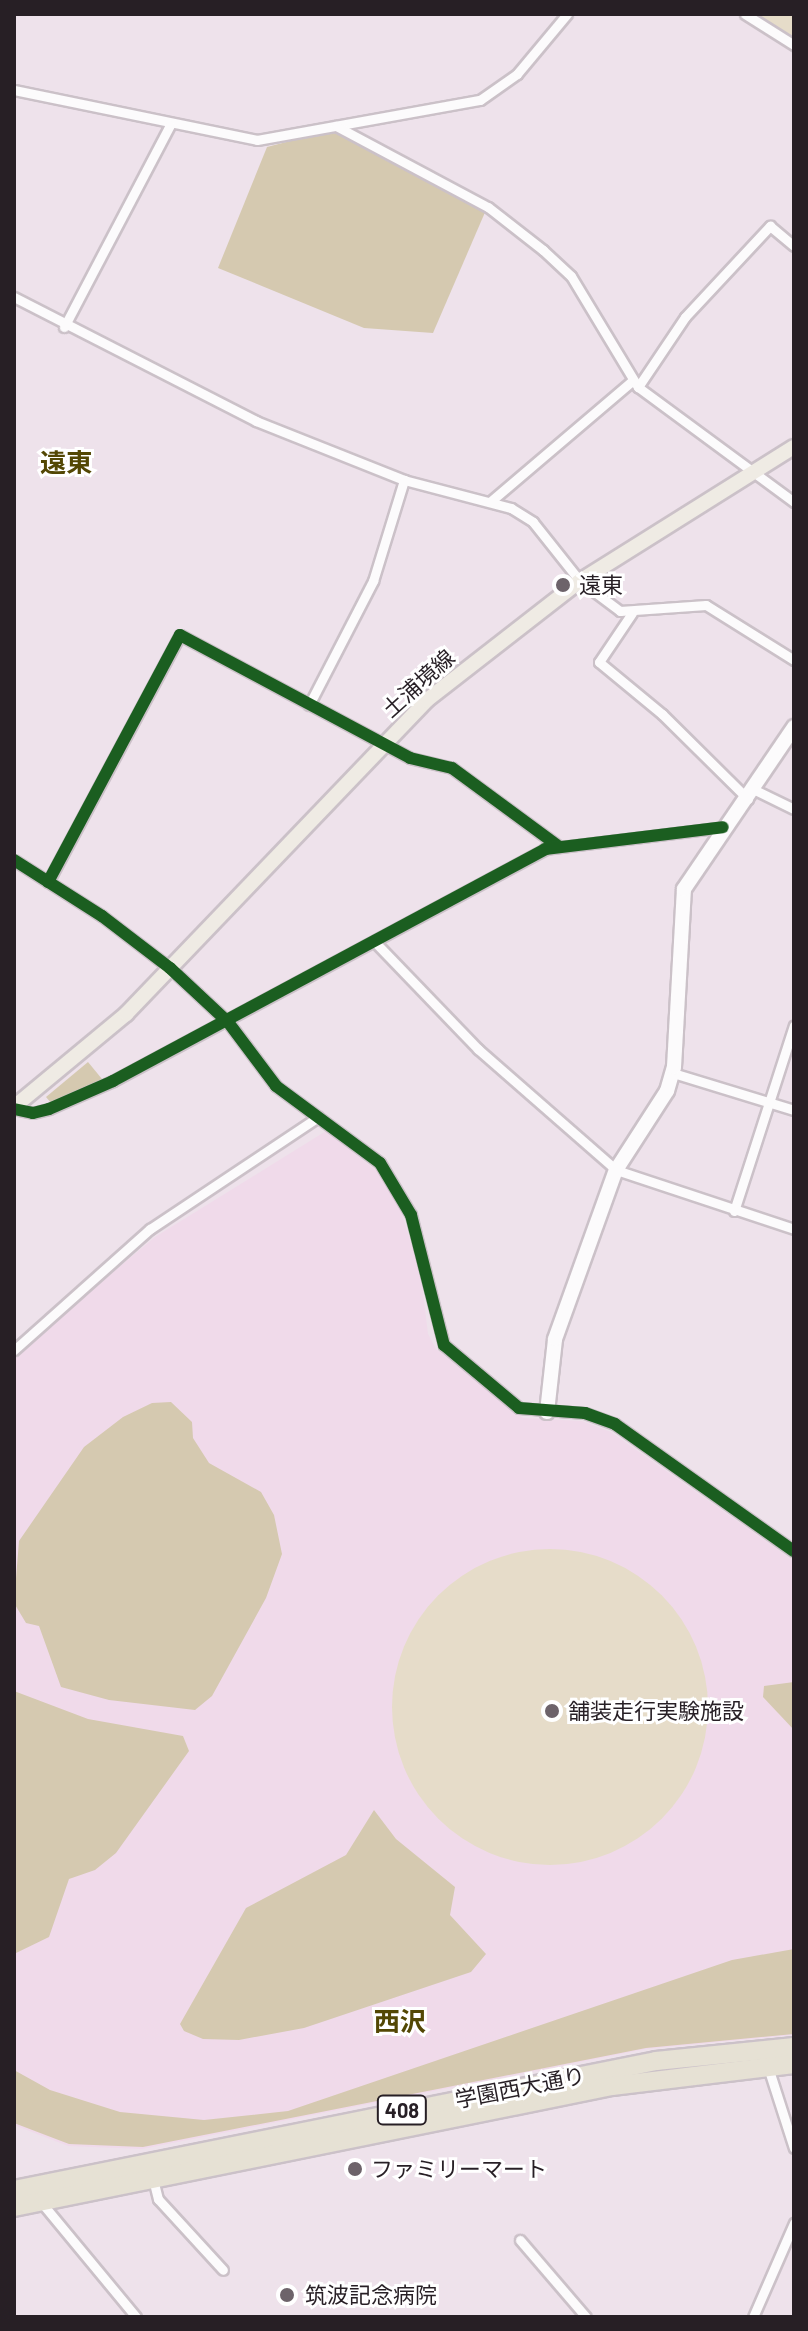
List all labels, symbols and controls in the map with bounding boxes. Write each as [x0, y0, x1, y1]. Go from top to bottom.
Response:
district label: 遠東 [40, 446, 92, 478]
place label: 遠東 [579, 572, 623, 598]
marker: 遠東 [554, 576, 572, 594]
street label: 土浦境線 [376, 644, 460, 722]
place label: 舗装走行実験施設 [568, 1698, 744, 1724]
marker: 舗装走行実験施設 [543, 1702, 561, 1720]
district label: 西沢 [374, 2005, 426, 2037]
street label: 学園西大通り [453, 2061, 587, 2113]
road number: 408 [376, 2094, 428, 2126]
place label: ファミリーマート [371, 2156, 547, 2182]
marker: ファミリーマート [346, 2160, 364, 2178]
place label: 筑波記念病院 [305, 2282, 437, 2308]
marker: 筑波記念病院 [276, 2284, 298, 2306]

